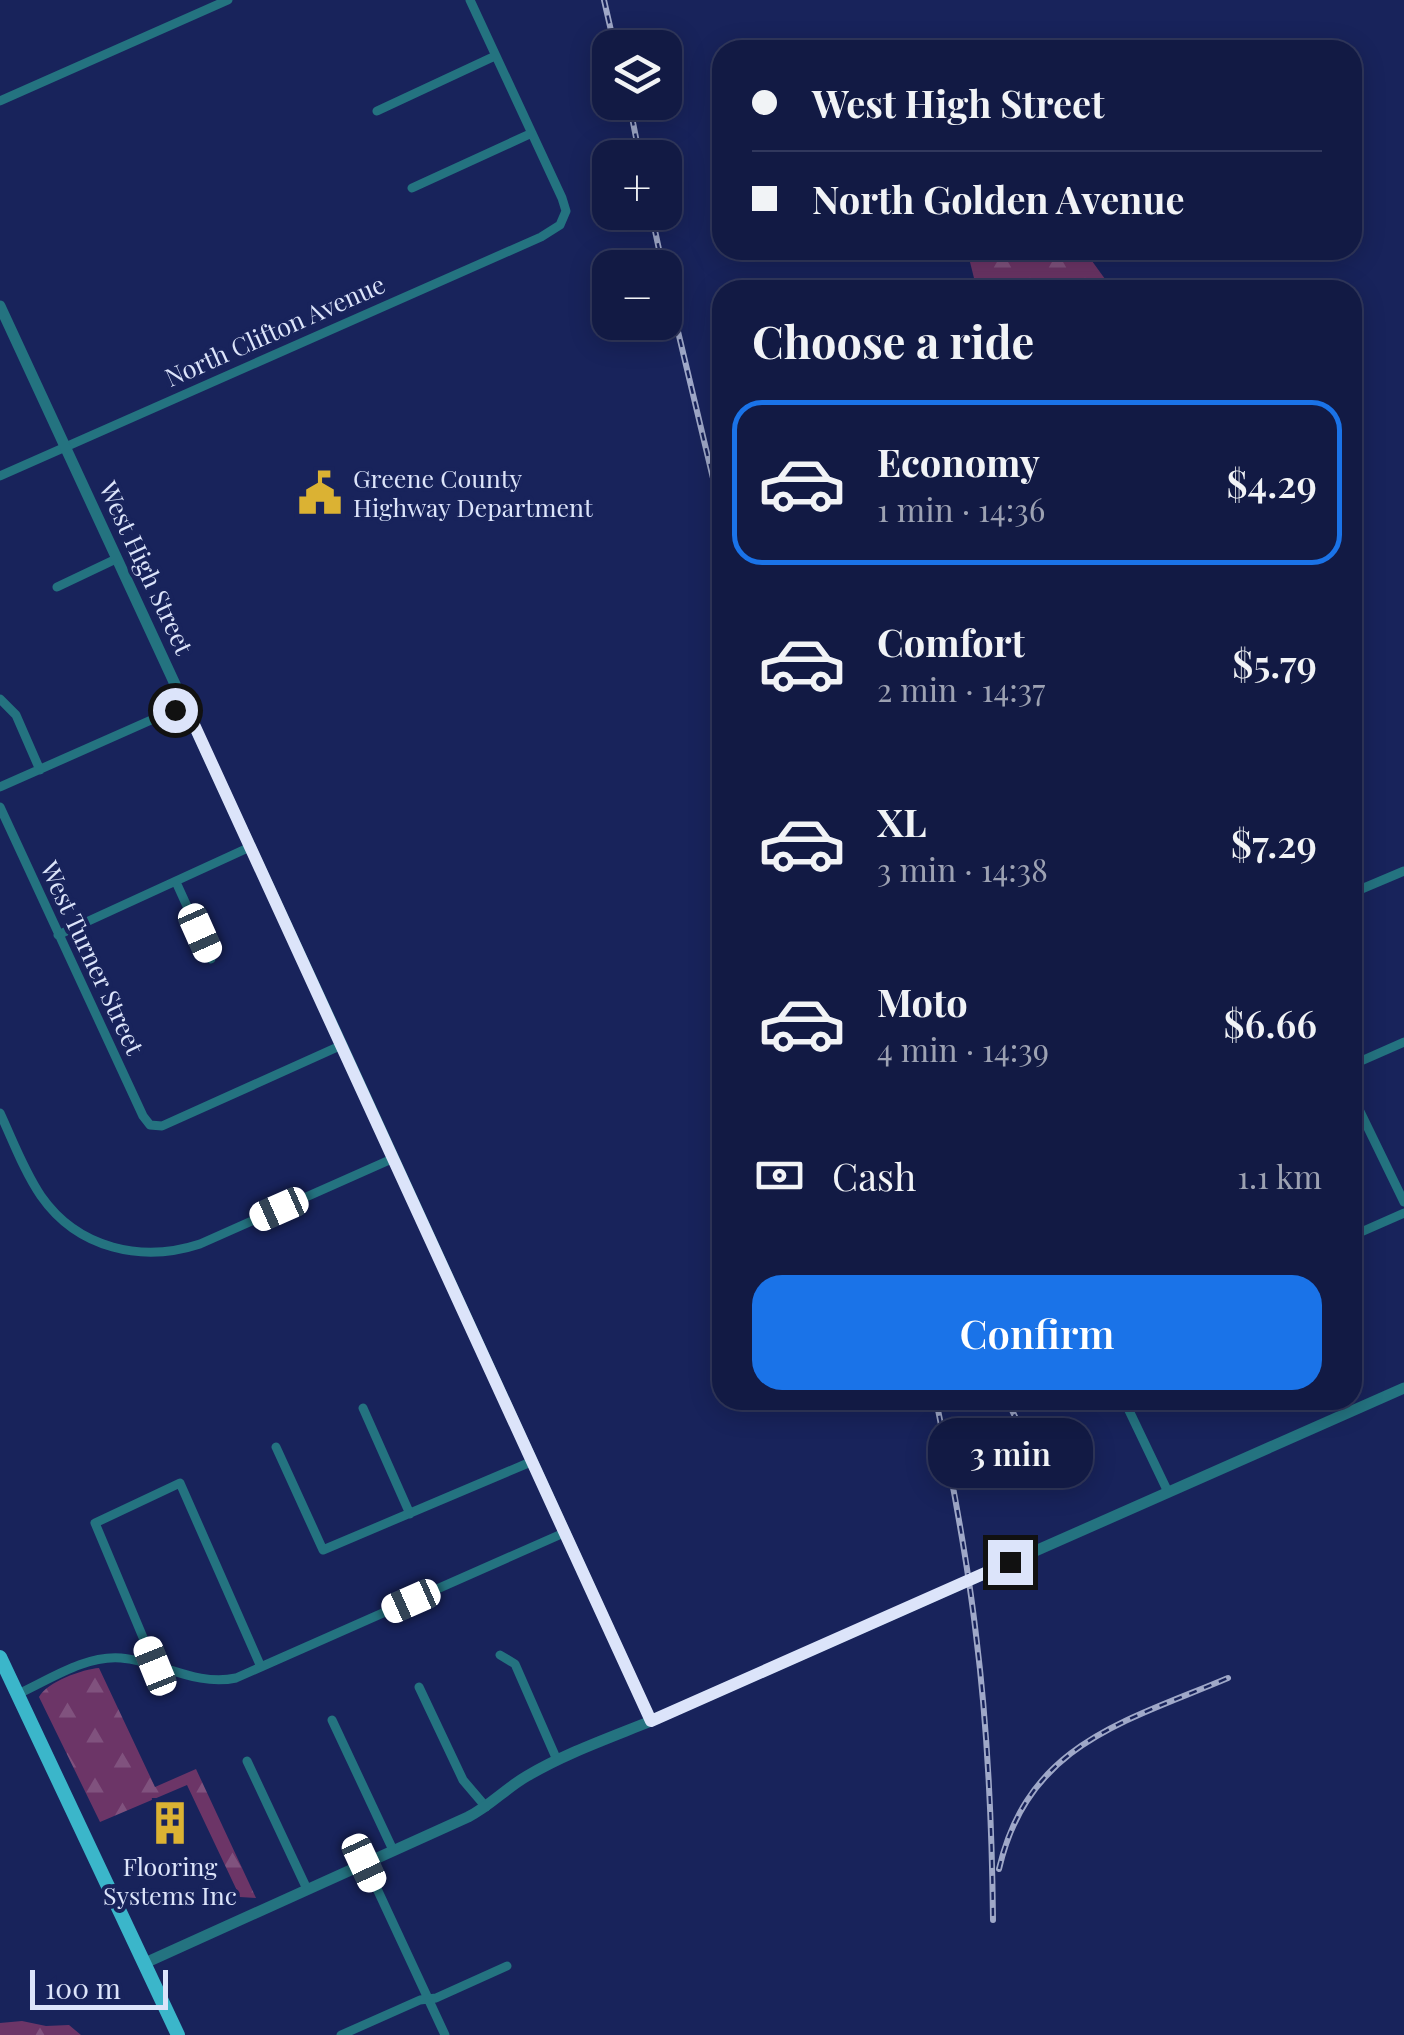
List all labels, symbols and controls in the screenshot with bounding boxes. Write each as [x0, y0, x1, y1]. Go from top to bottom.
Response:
map controls [592, 30, 682, 340]
button: layers [592, 30, 682, 120]
text: West High Street [812, 77, 1105, 128]
button: + [592, 140, 682, 230]
text: North Golden Avenue [812, 173, 1185, 224]
button: − [592, 250, 682, 340]
street label: North Clifton Avenue [159, 266, 389, 393]
text: Choose a ride [752, 310, 1034, 370]
text: Economy [877, 436, 1040, 487]
icon: car [757, 438, 847, 528]
text: $4.29 [1226, 457, 1317, 508]
place label: Greene County Highway Department [353, 461, 594, 523]
public building icon: Greene County Highway Department [296, 469, 344, 517]
street label: West High Street [92, 475, 202, 660]
text: 1 min · 14:36 [877, 487, 1045, 530]
text: Comfort [877, 616, 1025, 667]
icon: car [757, 618, 847, 708]
text: $5.79 [1232, 637, 1317, 688]
text: 2 min · 14:37 [877, 667, 1045, 710]
route start [153, 688, 198, 733]
text: XL [877, 796, 926, 847]
icon: car [757, 798, 847, 888]
text: $7.29 [1231, 817, 1317, 868]
text: 3 min · 14:38 [877, 847, 1048, 890]
street label: West Turner Street [34, 854, 153, 1060]
car [174, 899, 226, 967]
text: Moto [877, 976, 968, 1027]
icon: car [757, 978, 847, 1068]
text: $6.66 [1223, 997, 1317, 1048]
text: 4 min · 14:39 [877, 1027, 1049, 1070]
icon: cash [752, 1148, 807, 1203]
text: Cash [832, 1150, 916, 1201]
text: 1.1 km [1237, 1154, 1322, 1197]
car [245, 1183, 313, 1235]
button: Confirm [752, 1275, 1322, 1390]
callout: 3 min [928, 1417, 1092, 1487]
text: 3 min [970, 1431, 1051, 1474]
route end [988, 1540, 1033, 1585]
car [377, 1575, 445, 1627]
car [130, 1633, 180, 1699]
building icon: Flooring Systems Inc [146, 1799, 194, 1847]
car [338, 1829, 390, 1897]
place label: Flooring Systems Inc [103, 1849, 237, 1911]
scale bar [30, 1965, 168, 2010]
text: 100 m [45, 1969, 121, 2006]

